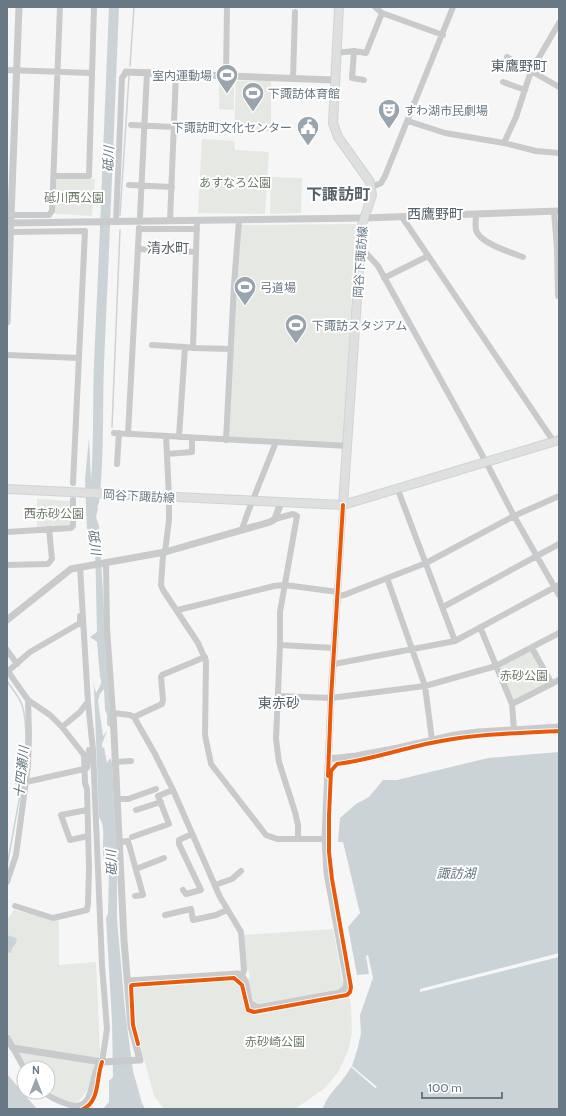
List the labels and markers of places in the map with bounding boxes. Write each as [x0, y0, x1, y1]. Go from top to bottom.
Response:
sports icon: 室内運動場 [214, 62, 240, 95]
place label: 室内運動場 [152, 68, 212, 83]
sports icon: 下諏訪体育館 [240, 80, 266, 113]
place label: 下諏訪体育館 [268, 86, 340, 101]
theatre icon: すわ湖市民劇場 [376, 97, 402, 130]
place label: すわ湖市民劇場 [404, 103, 488, 118]
public building icon: 下諏訪町文化センター [295, 114, 321, 147]
place label: 下諏訪町文化センター [172, 120, 292, 135]
sports icon: 弓道場 [232, 274, 258, 307]
place label: 弓道場 [260, 280, 296, 295]
sports icon: 下諏訪スタジアム [283, 312, 309, 345]
place label: 下諏訪スタジアム [312, 318, 407, 333]

